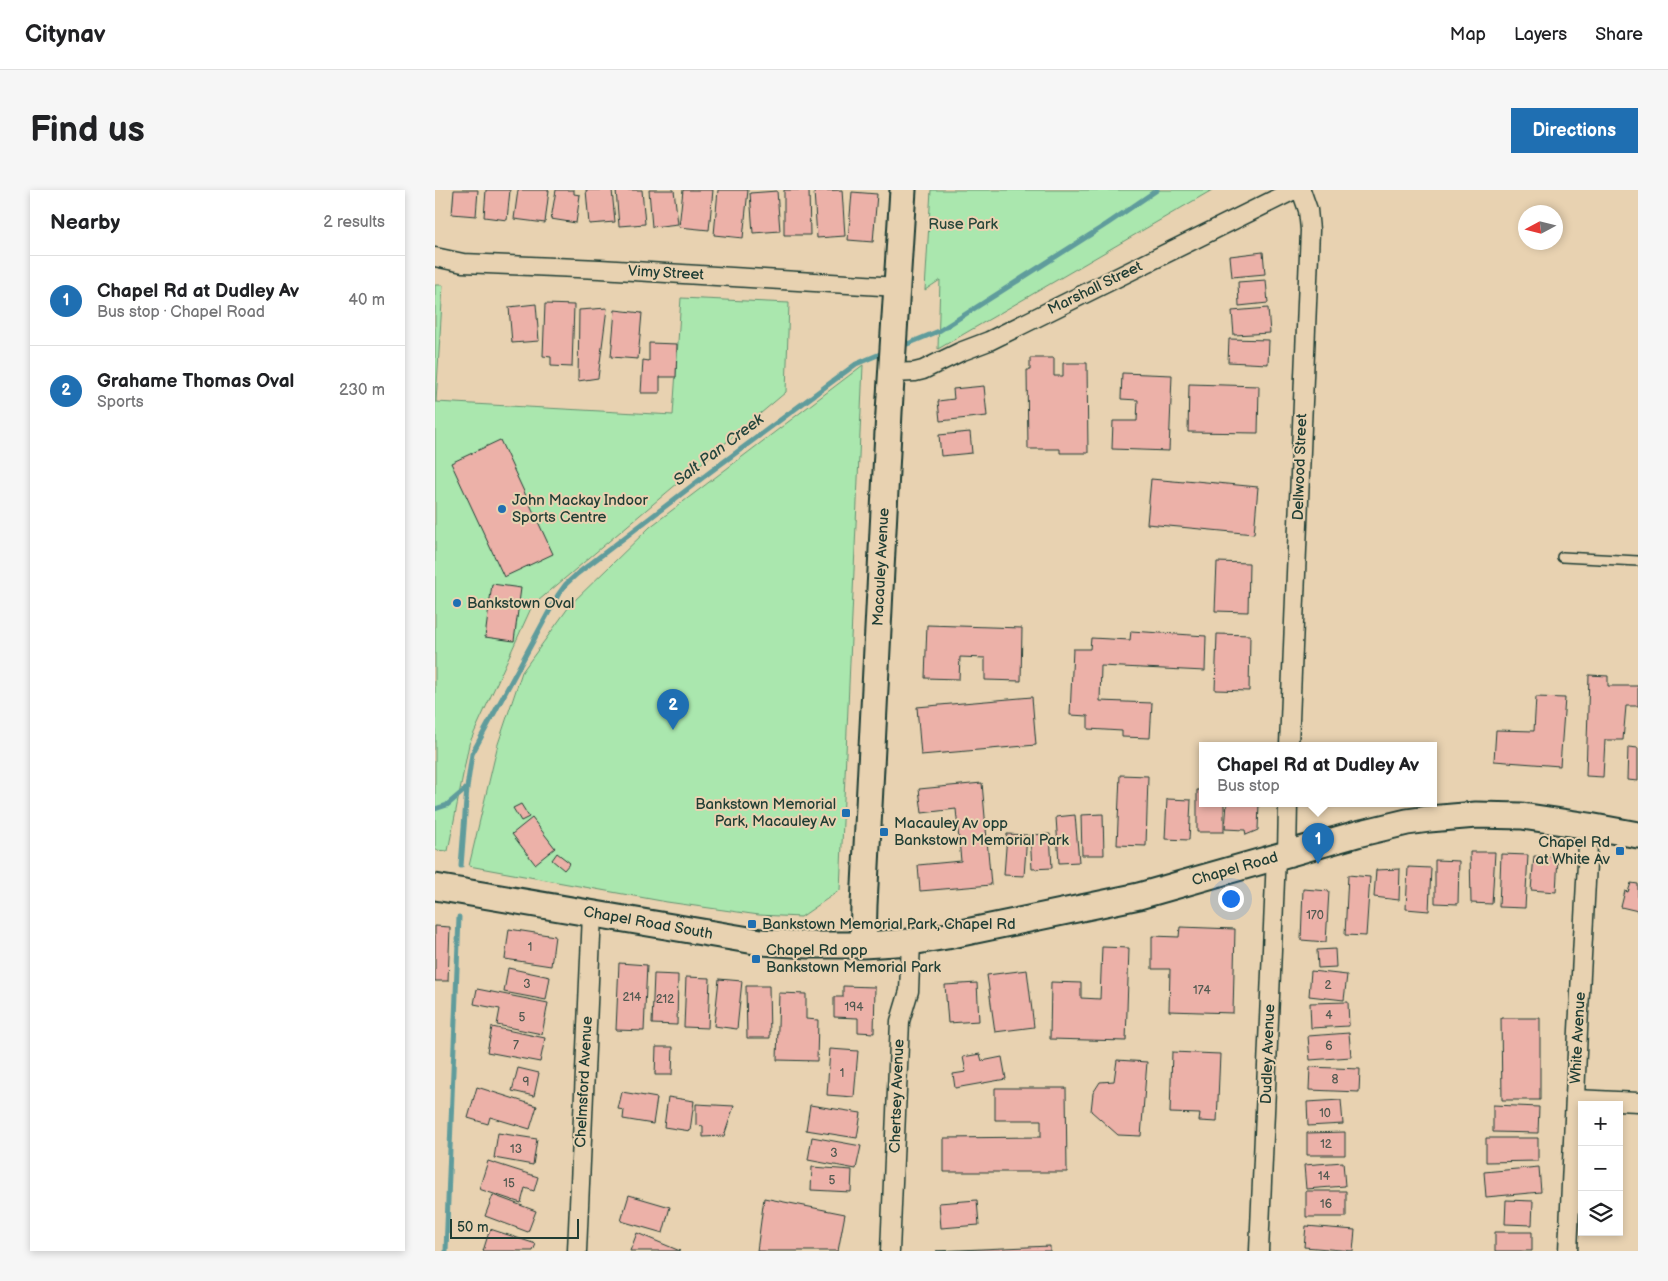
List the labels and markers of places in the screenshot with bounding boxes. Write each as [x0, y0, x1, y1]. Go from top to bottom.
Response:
place label: John Mackay Indoor Sports Centre [512, 491, 648, 527]
marker: John Mackay Indoor Sports Centre [496, 503, 508, 515]
place label: Bankstown Oval [467, 594, 574, 613]
marker: Bankstown Oval [451, 597, 463, 609]
pin: 2 [657, 689, 689, 730]
place label: Bankstown Memorial Park, Macauley Av [695, 795, 837, 831]
marker: Bankstown Memorial Park, Macauley Av [840, 807, 852, 819]
place label: Macauley Av opp Bankstown Memorial Park [894, 814, 1069, 850]
pin: 1 [1302, 823, 1334, 864]
marker: Macauley Av opp Bankstown Memorial Park [878, 826, 890, 838]
place label: Chapel Rd at White Av [1535, 833, 1611, 869]
marker: Chapel Rd at White Av [1614, 845, 1626, 857]
place label: Bankstown Memorial Park, Chapel Rd [762, 915, 1016, 934]
marker: Bankstown Memorial Park, Chapel Rd [746, 918, 758, 930]
place label: Chapel Rd opp Bankstown Memorial Park [766, 941, 941, 977]
marker: Chapel Rd opp Bankstown Memorial Park [750, 953, 762, 965]

